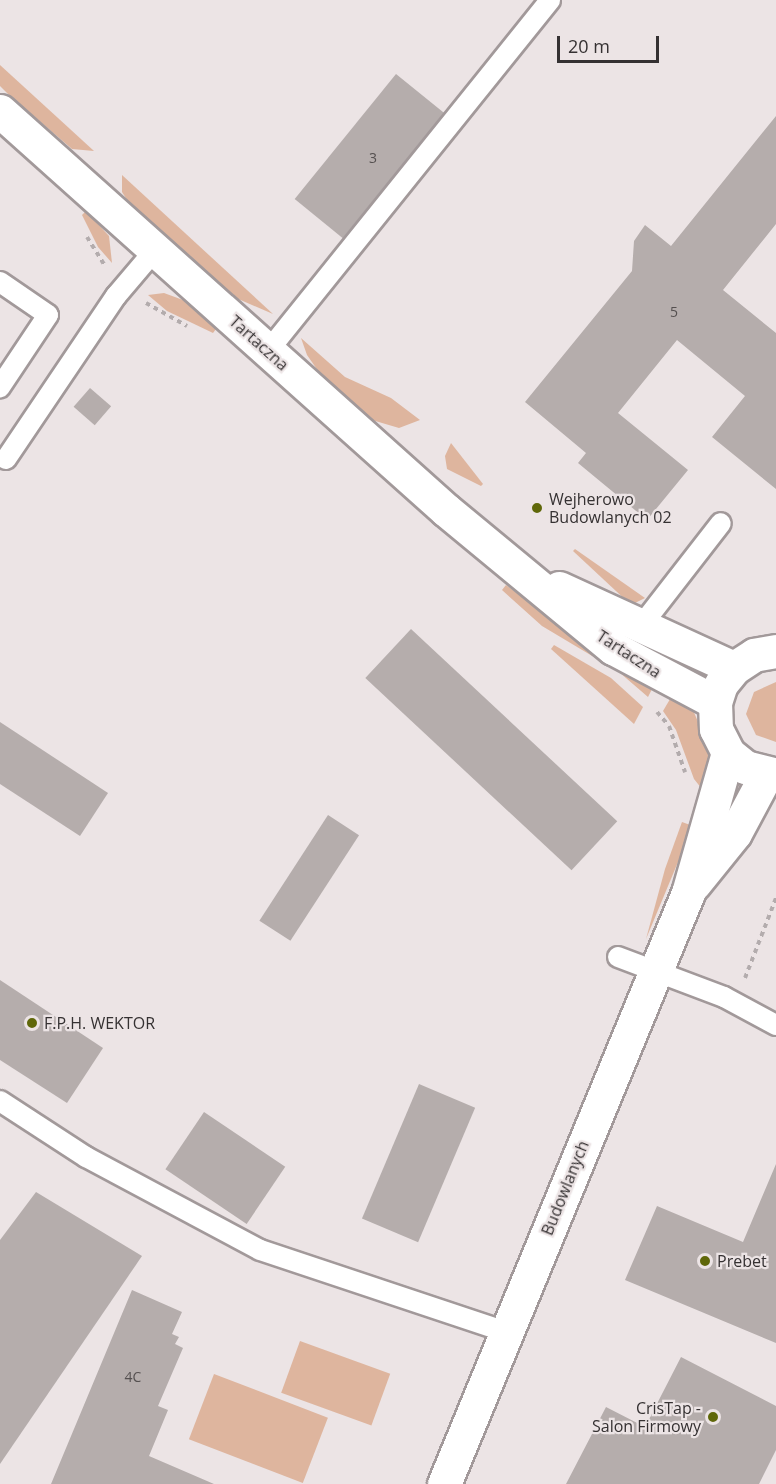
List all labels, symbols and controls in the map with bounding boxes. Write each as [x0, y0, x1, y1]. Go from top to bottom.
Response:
scale bar [560, 24, 662, 62]
text: 20 m [568, 34, 610, 58]
house number: 3 [369, 150, 377, 166]
house number: 5 [670, 304, 678, 320]
street label: Tartaczna [226, 312, 292, 374]
place label: Wejherowo Budowlanych 02 [549, 489, 672, 527]
marker: Wejherowo Budowlanych 02 [530, 501, 544, 515]
street label: Tartaczna [593, 626, 665, 682]
place label: F.P.H. WEKTOR [44, 1013, 155, 1033]
marker: F.P.H. WEKTOR [25, 1016, 39, 1030]
street label: Budowlanych [537, 1138, 593, 1238]
place label: Prebet [717, 1251, 767, 1271]
marker: Prebet [698, 1254, 712, 1268]
house number: 4C [125, 1369, 141, 1385]
place label: CrisTap - Salon Firmowy [592, 1398, 701, 1436]
marker: CrisTap - Salon Firmowy [706, 1410, 720, 1424]

